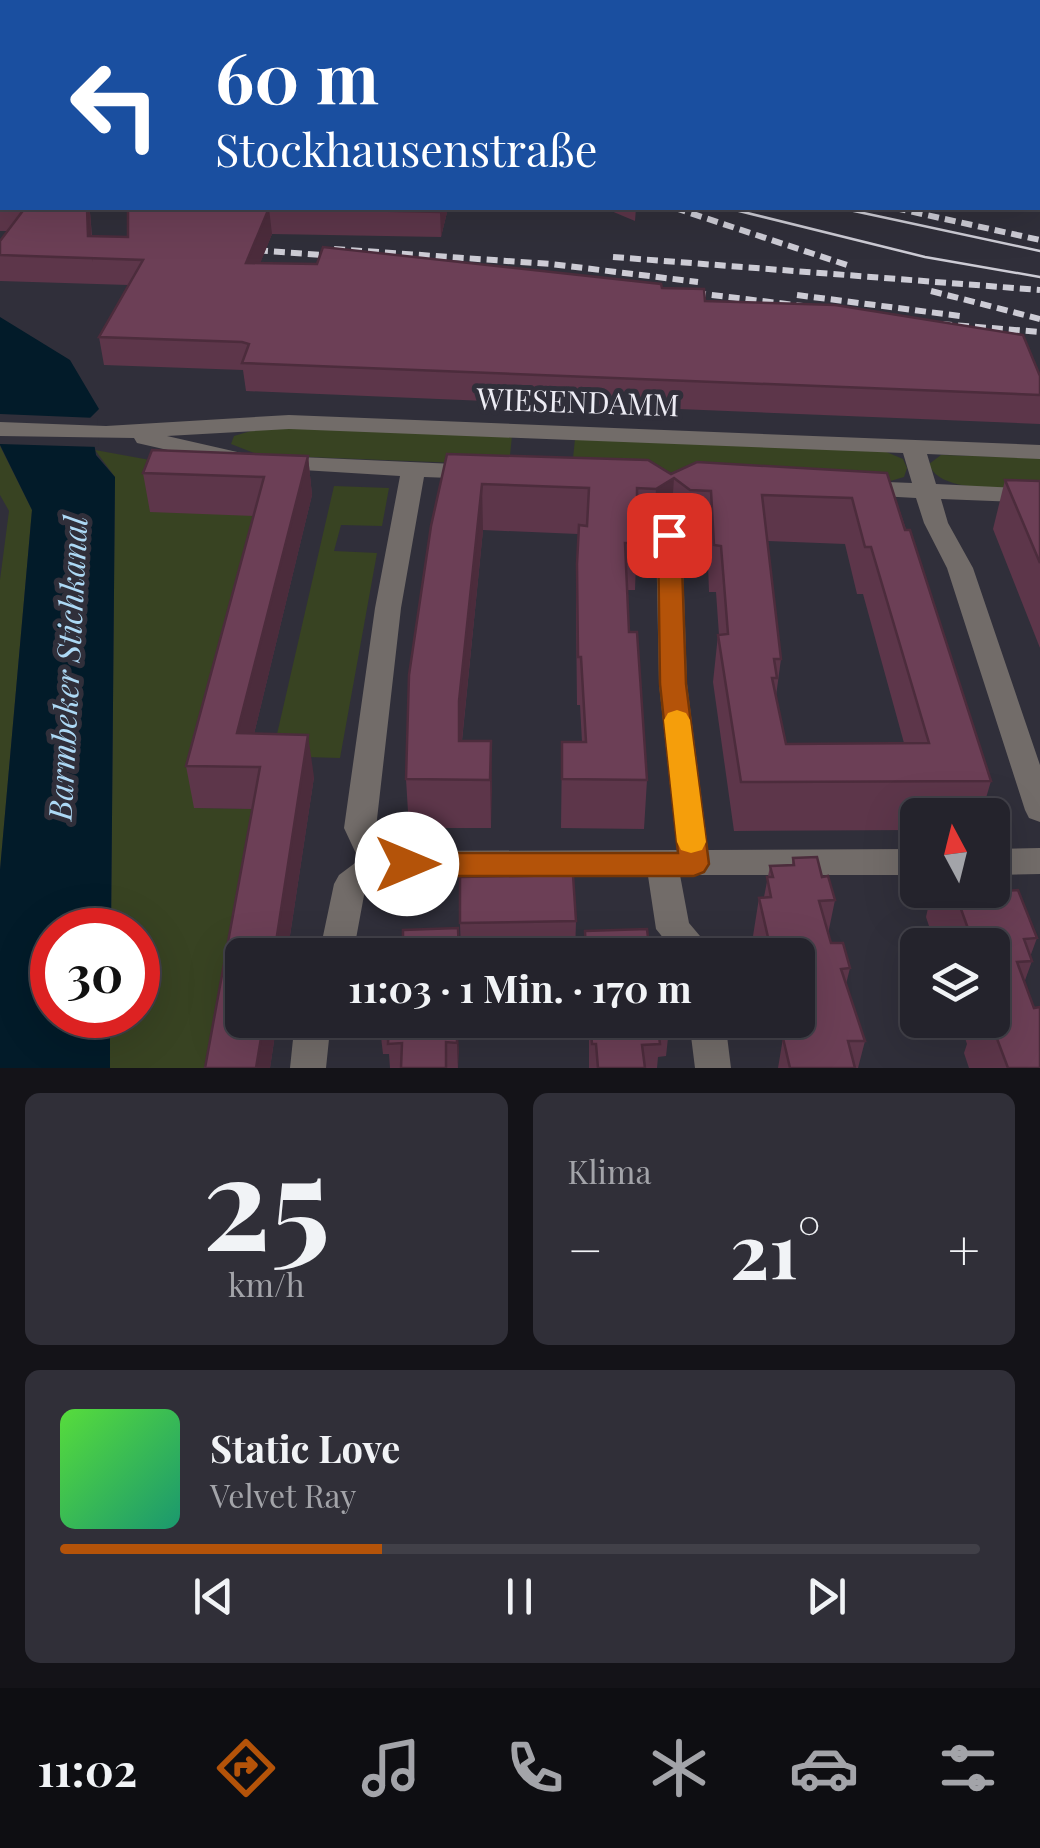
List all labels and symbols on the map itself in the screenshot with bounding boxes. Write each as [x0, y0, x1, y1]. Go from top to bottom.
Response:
street label: WIESENDAMM [475, 377, 680, 425]
pin [627, 493, 712, 578]
water label: Barmbeker Stichkanal [36, 514, 96, 823]
north arrow [900, 798, 1010, 908]
position arrow [355, 812, 459, 916]
speed limit sign: 30 [30, 908, 160, 1038]

